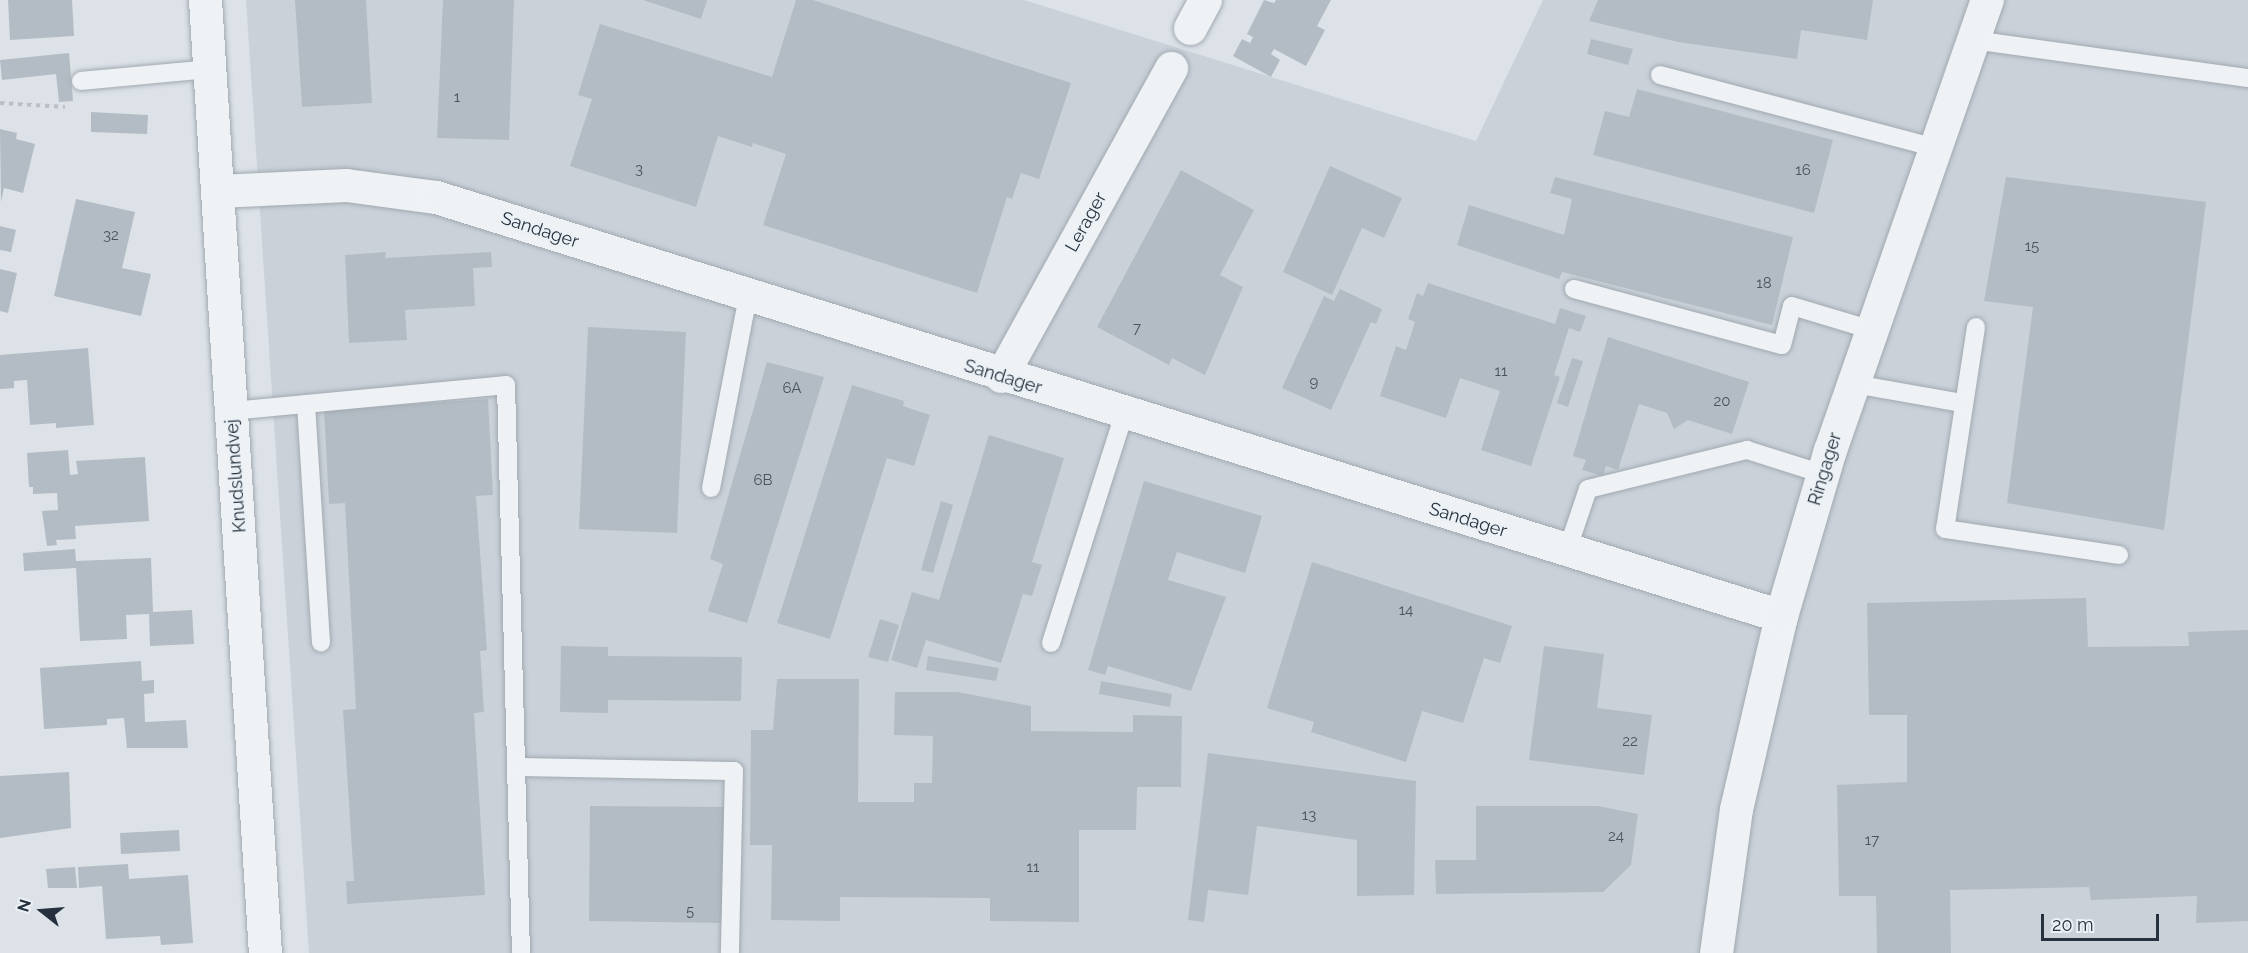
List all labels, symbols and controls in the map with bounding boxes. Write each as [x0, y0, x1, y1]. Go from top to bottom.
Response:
house number: 1 [454, 89, 460, 107]
house number: 3 [635, 161, 643, 179]
house number: 16 [1795, 162, 1811, 180]
street label: Lerager [1061, 188, 1111, 256]
street label: Sandager [499, 207, 581, 253]
house number: 32 [103, 227, 119, 245]
house number: 15 [2025, 238, 2039, 256]
house number: 18 [1756, 275, 1772, 293]
house number: 7 [1133, 320, 1141, 338]
street label: Sandager [961, 355, 1045, 399]
house number: 11 [1495, 363, 1507, 381]
house number: 9 [1310, 374, 1318, 392]
house number: 6A [783, 380, 801, 398]
house number: 20 [1714, 393, 1730, 411]
street label: Knudslundvej [221, 418, 251, 534]
street label: Ringager [1804, 430, 1846, 508]
house number: 6B [753, 472, 773, 490]
street label: Sandager [1426, 498, 1510, 542]
house number: 14 [1399, 602, 1413, 620]
house number: 22 [1622, 733, 1638, 751]
house number: 13 [1302, 807, 1316, 825]
house number: 24 [1608, 828, 1624, 846]
house number: 17 [1865, 832, 1879, 850]
house number: 11 [1027, 859, 1039, 877]
north arrow [12, 881, 72, 941]
text: N [13, 897, 35, 914]
scale bar [2044, 902, 2162, 940]
house number: 5 [686, 903, 694, 921]
text: 20 m [2052, 914, 2094, 935]

